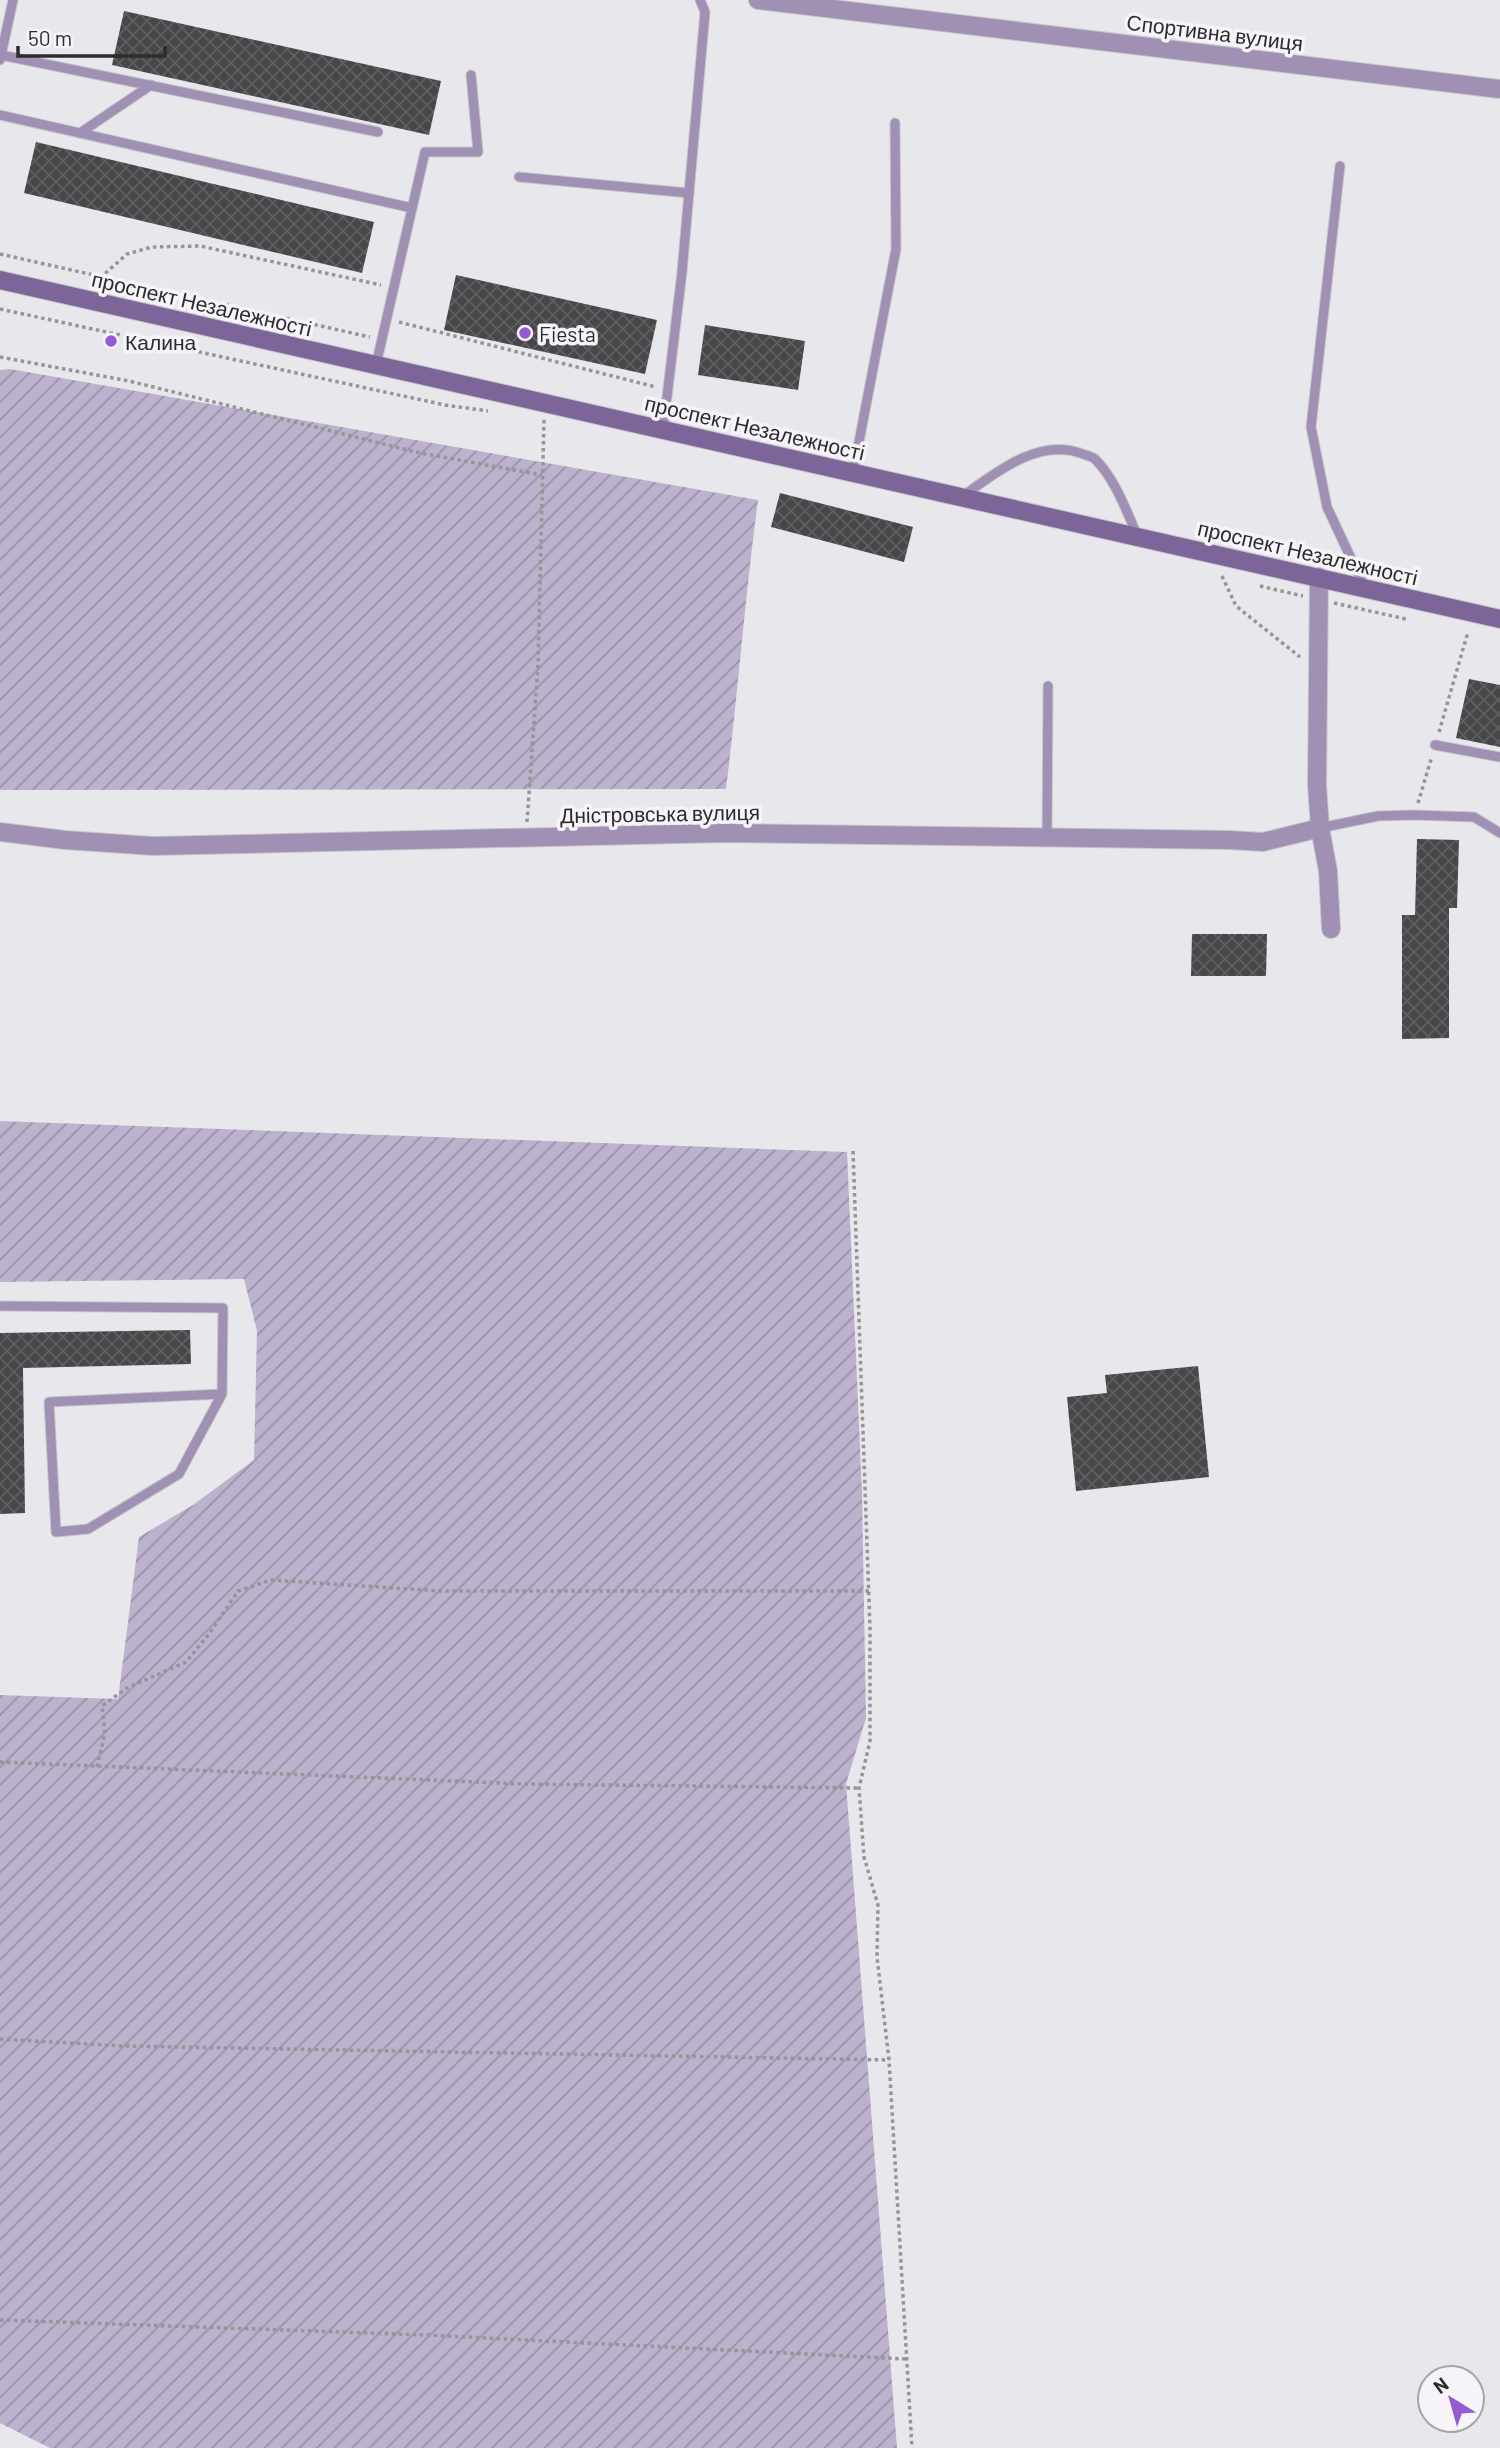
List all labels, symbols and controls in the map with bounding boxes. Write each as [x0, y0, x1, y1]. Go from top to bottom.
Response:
street label: Спортивна вулиця [1125, 9, 1305, 55]
scale bar [18, 14, 164, 58]
text: 50 m [28, 25, 72, 50]
street label: проспект Незалежності [90, 266, 314, 340]
place label: Fiesta [539, 321, 596, 346]
marker: Fiesta [517, 325, 533, 341]
place label: Калина [125, 329, 196, 354]
marker: Калина [103, 333, 119, 349]
street label: проспект Незалежності [643, 390, 867, 464]
street label: проспект Незалежності [1196, 515, 1420, 589]
street label: Дністровська вулиця [560, 799, 760, 827]
north arrow [1416, 2364, 1486, 2434]
text: N [1428, 2372, 1452, 2398]

